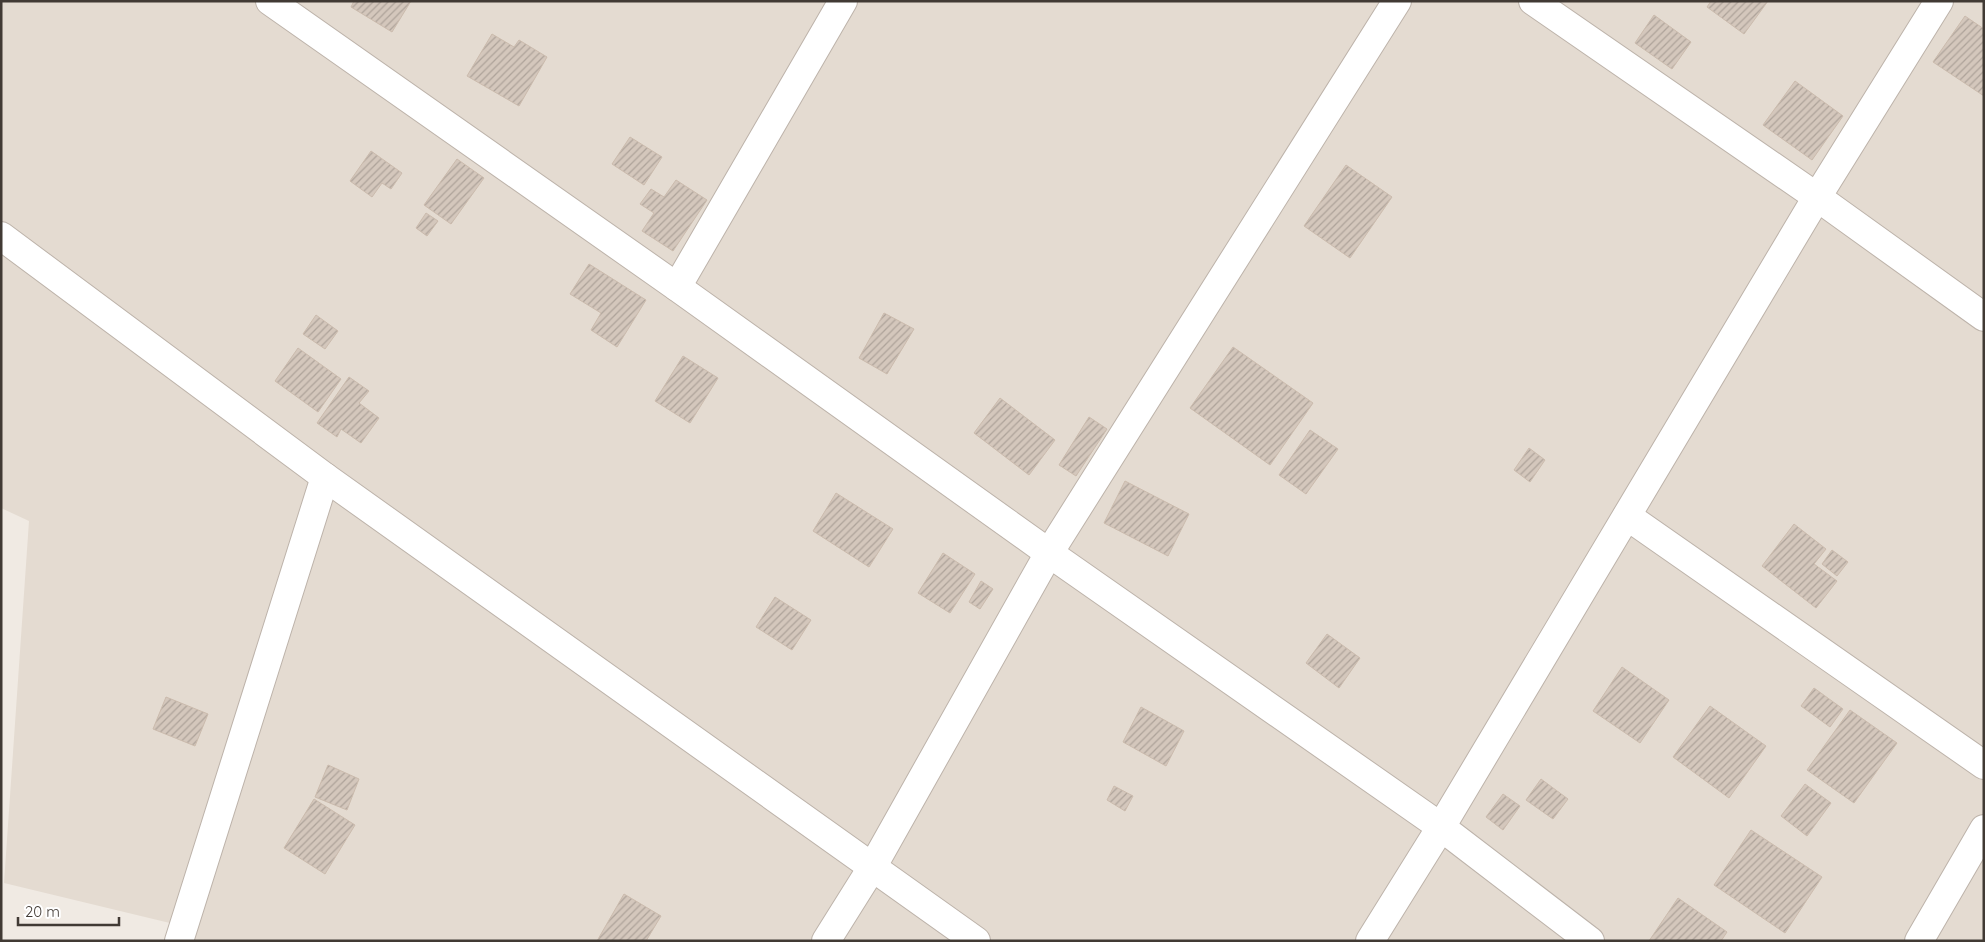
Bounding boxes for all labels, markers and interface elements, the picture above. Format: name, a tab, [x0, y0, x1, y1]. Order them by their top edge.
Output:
scale bar	[18, 894, 119, 926]
text: 20 m	[25, 902, 60, 921]

